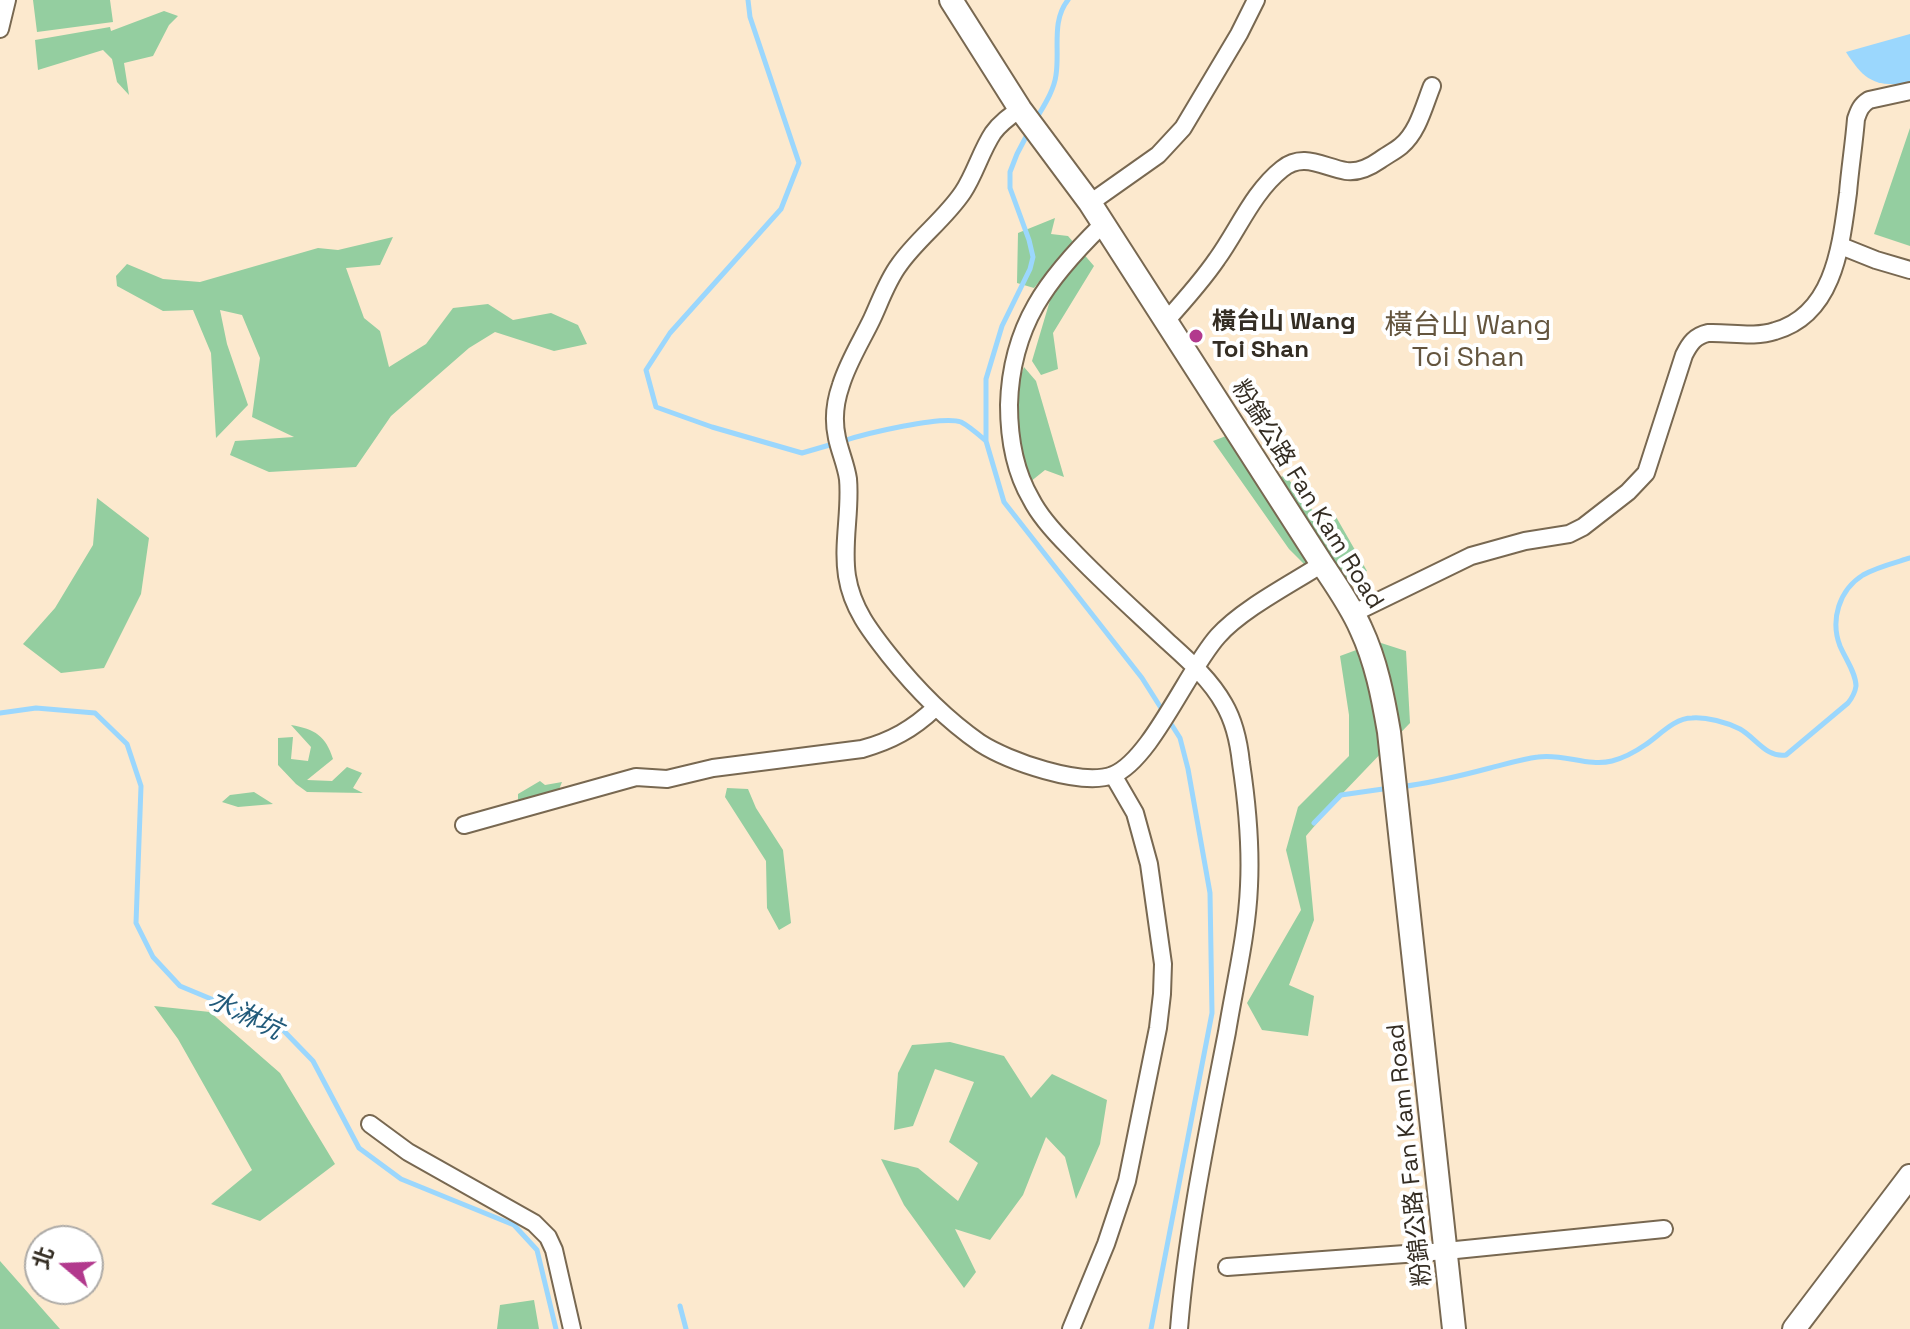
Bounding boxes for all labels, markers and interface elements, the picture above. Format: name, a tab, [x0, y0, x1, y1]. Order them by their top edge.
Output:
place label: 橫台山 Wang Toi Shan	[1212, 308, 1355, 364]
district label: 橫台山 Wang Toi Shan	[1385, 309, 1551, 375]
marker: 橫台山 Wang Toi Shan	[1187, 327, 1205, 345]
street label: 粉錦公路 Fan Kam Road	[1225, 376, 1389, 614]
water label: 水淋坑	[203, 985, 287, 1047]
street label: 粉錦公路 Fan Kam Road	[1382, 1022, 1438, 1288]
north arrow	[24, 1225, 104, 1305]
text: 北	[26, 1243, 60, 1273]

